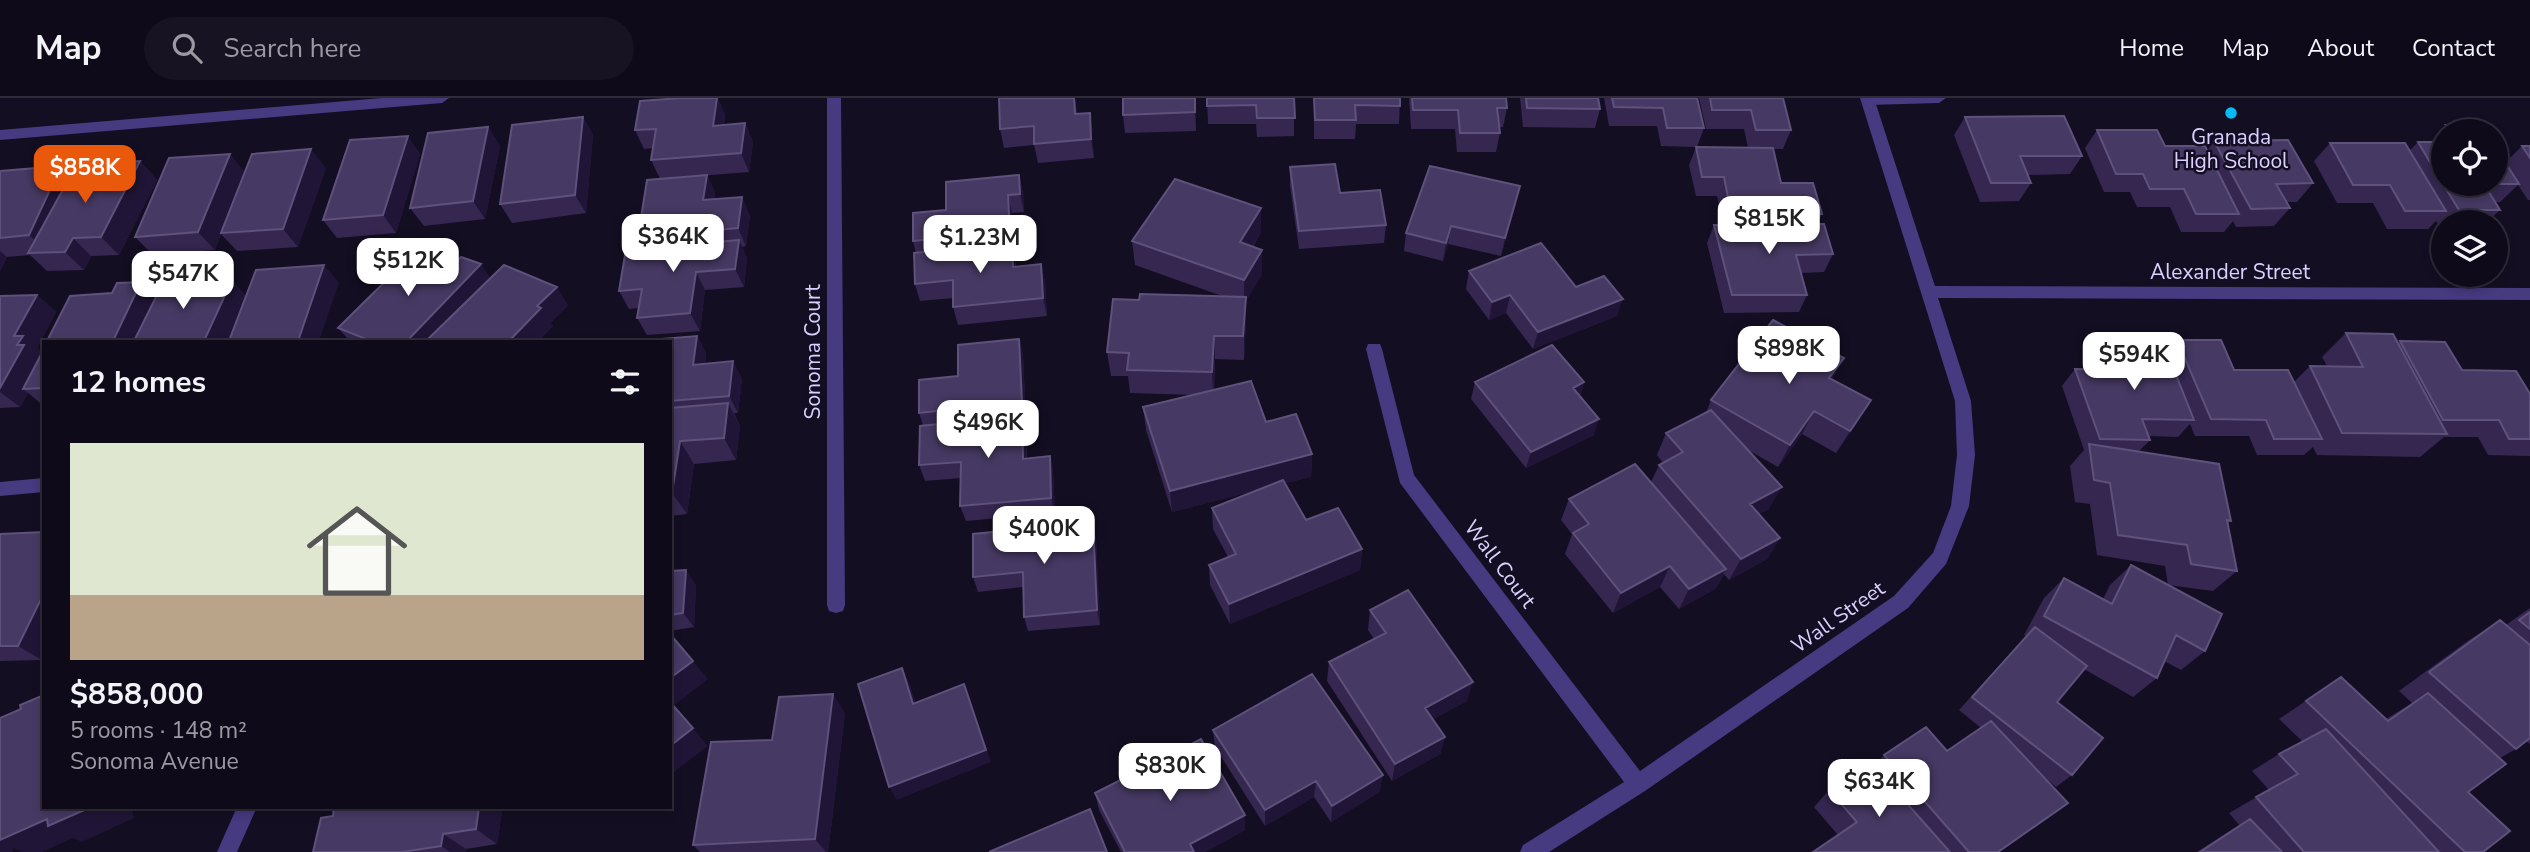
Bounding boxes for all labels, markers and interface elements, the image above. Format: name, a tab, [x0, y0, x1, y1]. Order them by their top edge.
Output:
search box	[144, 17, 634, 80]
text: Map	[35, 26, 102, 71]
icon: search	[168, 29, 206, 67]
text: Search here	[224, 31, 361, 66]
text: Home	[2119, 32, 2184, 64]
text: Map	[2222, 32, 2269, 64]
text: About	[2307, 32, 2374, 64]
text: Contact	[2412, 32, 2495, 64]
marker: Granada High School	[2223, 105, 2239, 121]
map controls	[2431, 119, 2508, 287]
button: locate	[2431, 119, 2508, 196]
place label: Granada High School	[2174, 123, 2289, 175]
pin: $858K	[36, 146, 134, 205]
text: $858K	[50, 152, 120, 183]
pin: $815K	[1720, 197, 1818, 256]
text: $815K	[1734, 203, 1804, 234]
button: layers	[2431, 210, 2508, 287]
pin: $364K	[624, 214, 722, 274]
pin: $1.23M	[923, 216, 1037, 275]
text: $364K	[638, 221, 708, 252]
text: $1.23M	[940, 222, 1020, 253]
pin: $512K	[359, 238, 457, 298]
text: $512K	[373, 245, 443, 276]
pin: $547K	[134, 252, 232, 311]
text: $547K	[148, 258, 218, 289]
street label: Alexander Street	[2150, 258, 2311, 286]
street label: Sonoma Court	[799, 284, 827, 419]
pin: $898K	[1740, 327, 1838, 386]
pin: $594K	[2085, 332, 2183, 392]
text: $898K	[1754, 333, 1824, 364]
text: $594K	[2099, 339, 2169, 370]
text: 12 homes	[70, 362, 206, 403]
icon: filters	[606, 363, 644, 401]
pin: $496K	[939, 400, 1037, 460]
text: $496K	[953, 407, 1023, 438]
icon: home	[294, 488, 420, 614]
pin: $400K	[995, 506, 1093, 566]
text: $400K	[1009, 513, 1079, 544]
street label: Wall Court	[1458, 514, 1543, 614]
street label: Wall Street	[1786, 574, 1891, 659]
text: $858,000	[70, 674, 203, 715]
text: 5 rooms · 148 m²	[70, 715, 247, 746]
pin: $830K	[1121, 744, 1219, 803]
text: Sonoma Avenue	[70, 746, 239, 777]
text: $830K	[1135, 750, 1205, 781]
pin: $634K	[1830, 760, 1928, 819]
text: $634K	[1844, 766, 1914, 797]

